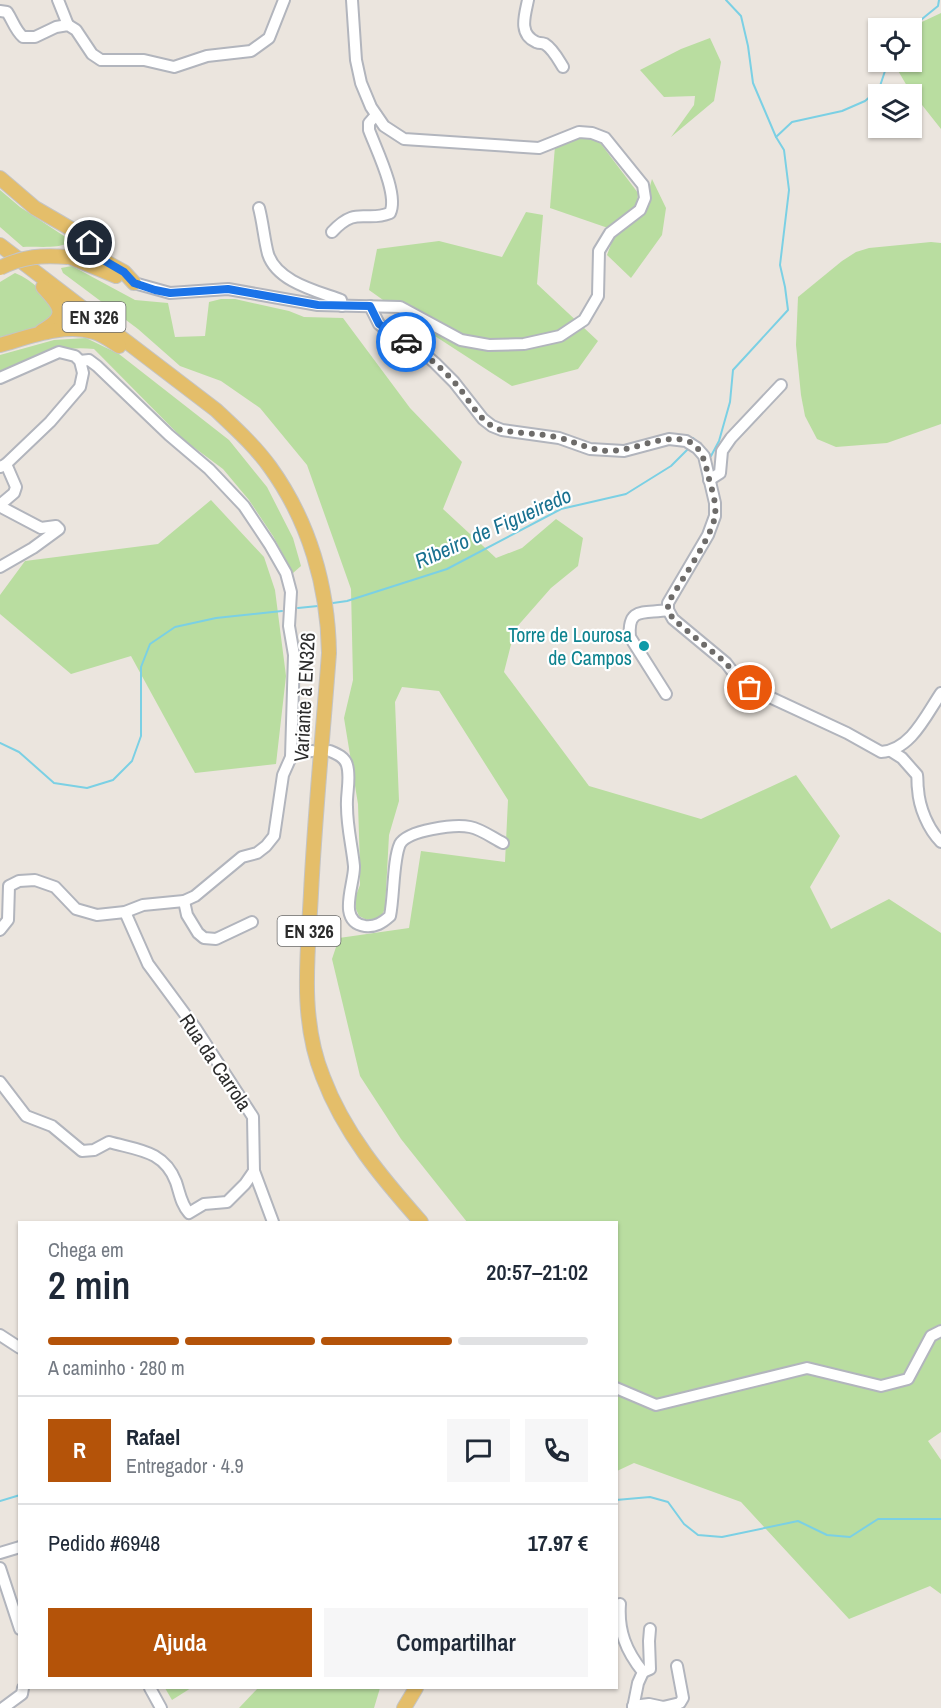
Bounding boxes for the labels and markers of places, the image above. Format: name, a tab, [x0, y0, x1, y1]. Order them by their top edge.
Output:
pin	[64, 217, 115, 268]
place label: Torre de Lourosa de Campos	[508, 621, 632, 671]
marker: Torre de Lourosa de Campos	[637, 639, 651, 653]
pin	[724, 662, 775, 713]

